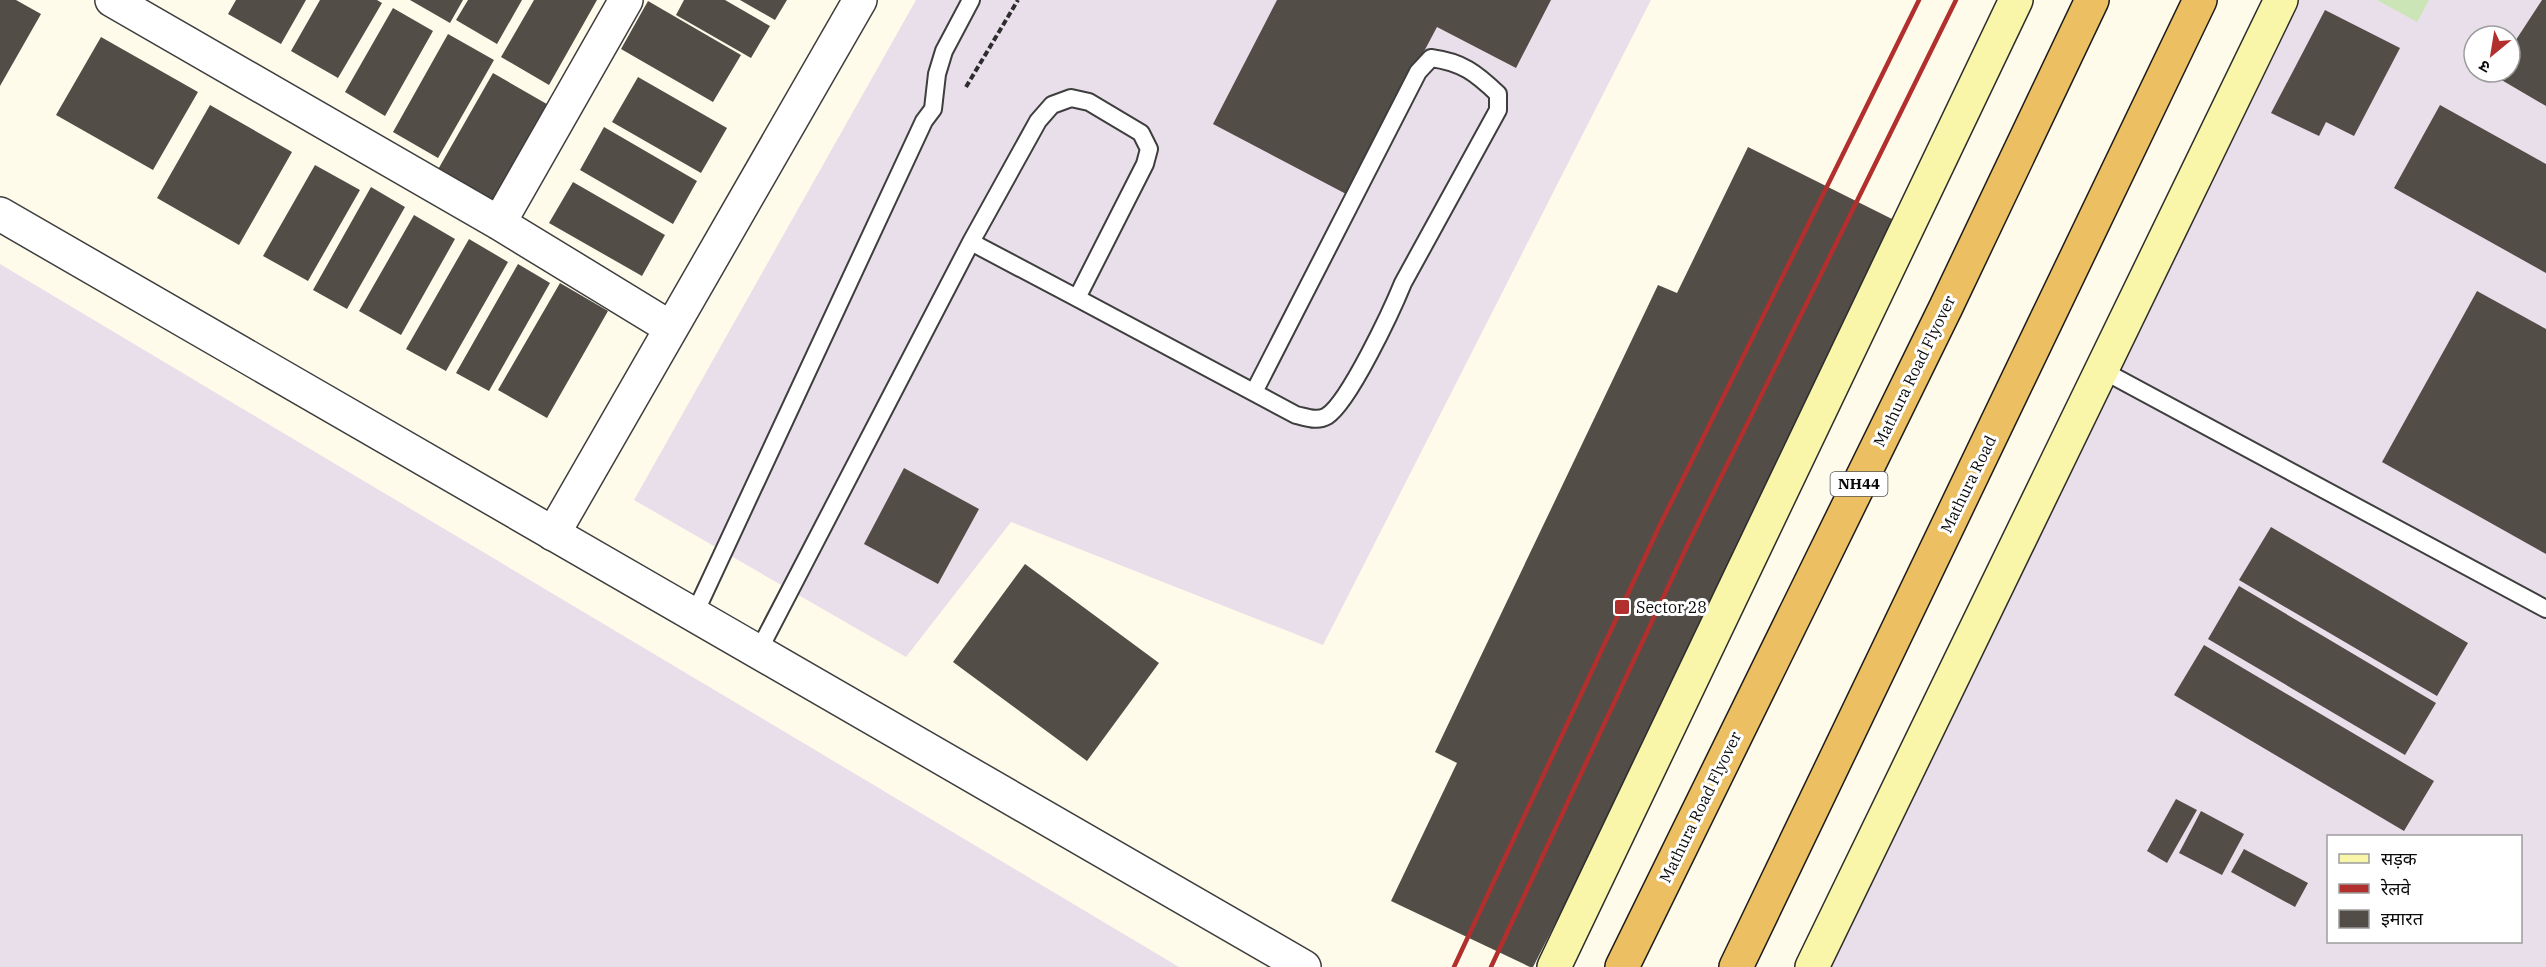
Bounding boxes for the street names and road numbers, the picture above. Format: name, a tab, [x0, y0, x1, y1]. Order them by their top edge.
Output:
street label: Mathura Road Flyover	[1869, 292, 1959, 450]
street label: Mathura Road	[1936, 432, 2000, 536]
road number: NH44	[1830, 472, 1888, 496]
street label: Mathura Road Flyover	[1655, 728, 1745, 886]

